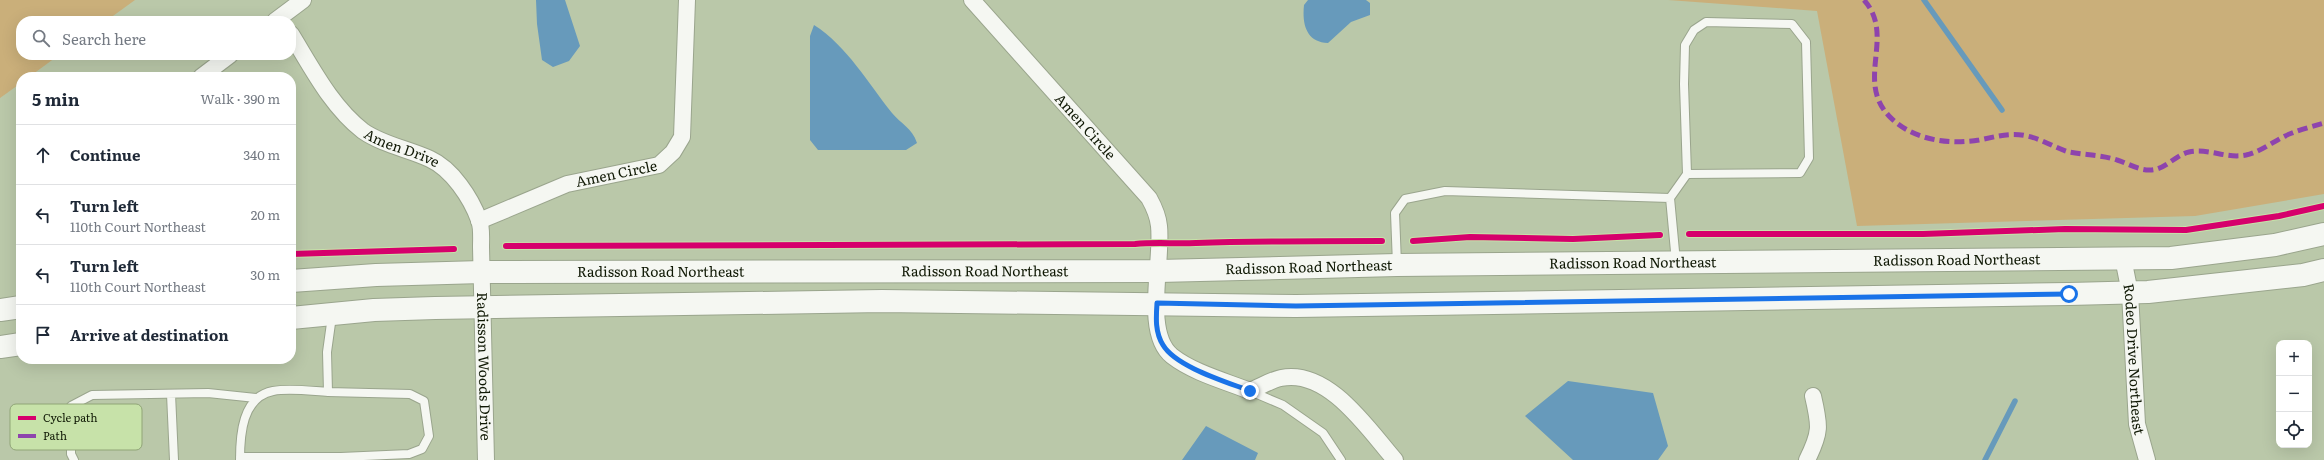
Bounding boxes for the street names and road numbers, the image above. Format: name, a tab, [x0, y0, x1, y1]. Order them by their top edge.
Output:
street label: Amen Circle	[1051, 89, 1121, 163]
street label: Amen Drive	[361, 123, 444, 171]
street label: Amen Circle	[574, 155, 659, 191]
street label: Radisson Road Northeast	[1873, 248, 2041, 270]
street label: Radisson Road Northeast	[1549, 251, 1717, 273]
street label: Radisson Road Northeast	[1225, 254, 1393, 278]
street label: Radisson Road Northeast	[901, 260, 1069, 280]
street label: Radisson Road Northeast	[577, 261, 745, 281]
street label: Rodeo Drive Northeast	[2119, 282, 2151, 437]
street label: Radisson Woods Drive	[473, 292, 497, 441]

